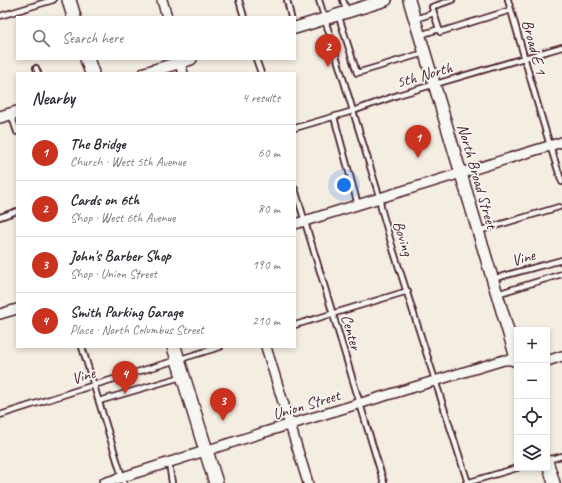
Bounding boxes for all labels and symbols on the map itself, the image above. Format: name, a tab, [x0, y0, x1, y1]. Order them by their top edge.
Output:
street label: Broad E 1	[517, 18, 551, 78]
pin: 2	[315, 34, 341, 67]
street label: 5th North	[394, 57, 455, 92]
street label: North Broad Street	[453, 122, 502, 232]
pin: 1	[405, 125, 431, 158]
your location	[334, 175, 354, 195]
street label: Boving	[388, 219, 418, 259]
street label: Vine	[509, 245, 539, 271]
street label: Center	[336, 312, 366, 354]
pin: 4	[112, 361, 138, 394]
street label: Vine	[69, 362, 99, 389]
street label: Union Street	[270, 385, 344, 425]
pin: 3	[210, 388, 236, 421]

